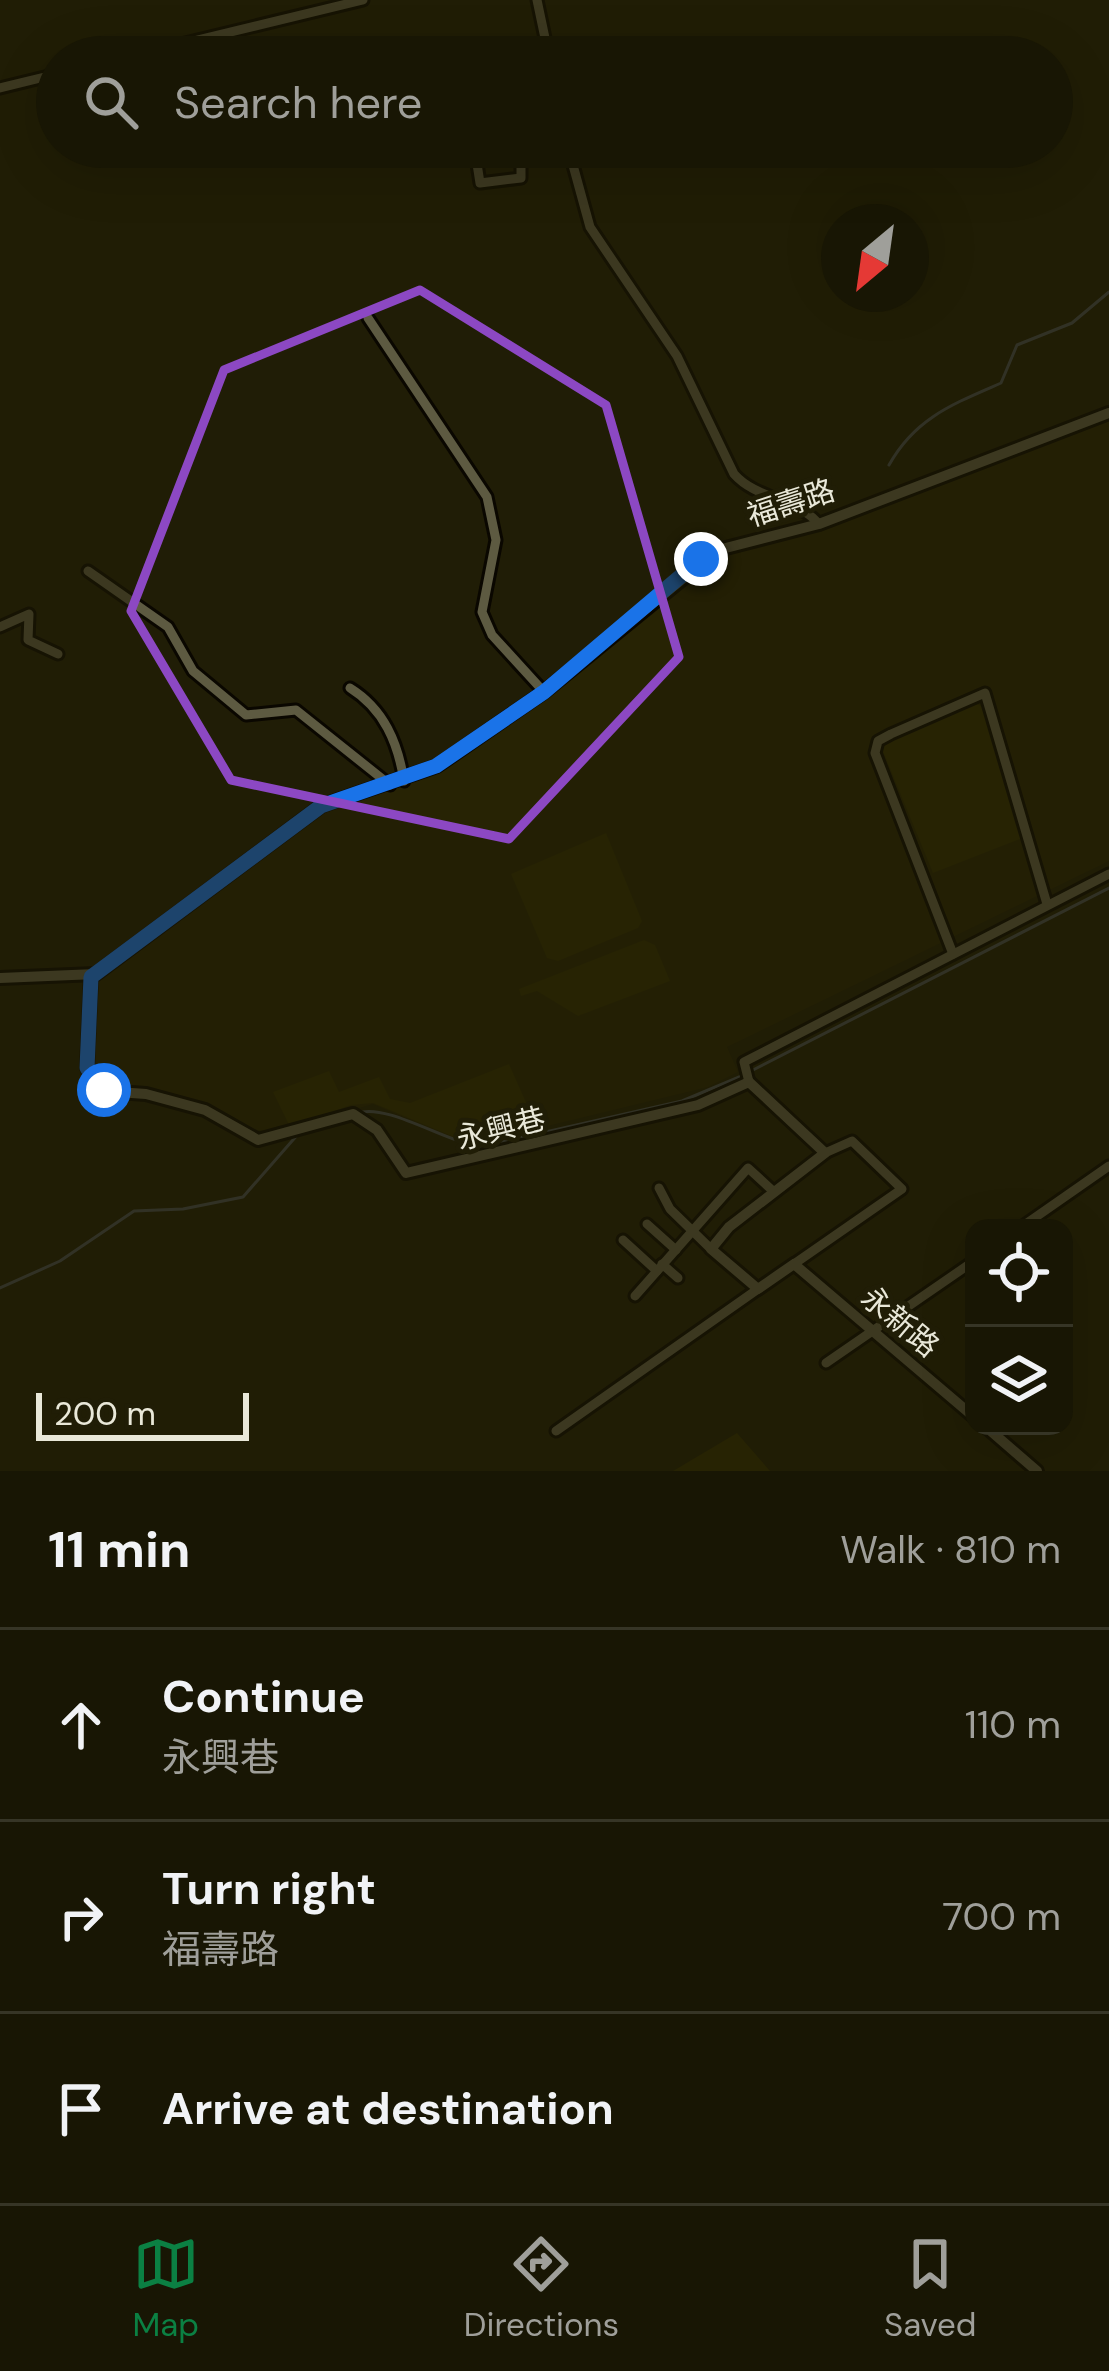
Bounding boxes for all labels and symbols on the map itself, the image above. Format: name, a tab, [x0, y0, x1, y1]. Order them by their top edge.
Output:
north arrow	[821, 204, 929, 312]
street label: 福壽路	[742, 470, 840, 535]
route end	[674, 532, 728, 586]
route start	[77, 1063, 131, 1117]
street label: 永興巷	[452, 1099, 549, 1158]
street label: 永新路	[853, 1278, 947, 1365]
scale bar	[36, 1387, 249, 1440]

